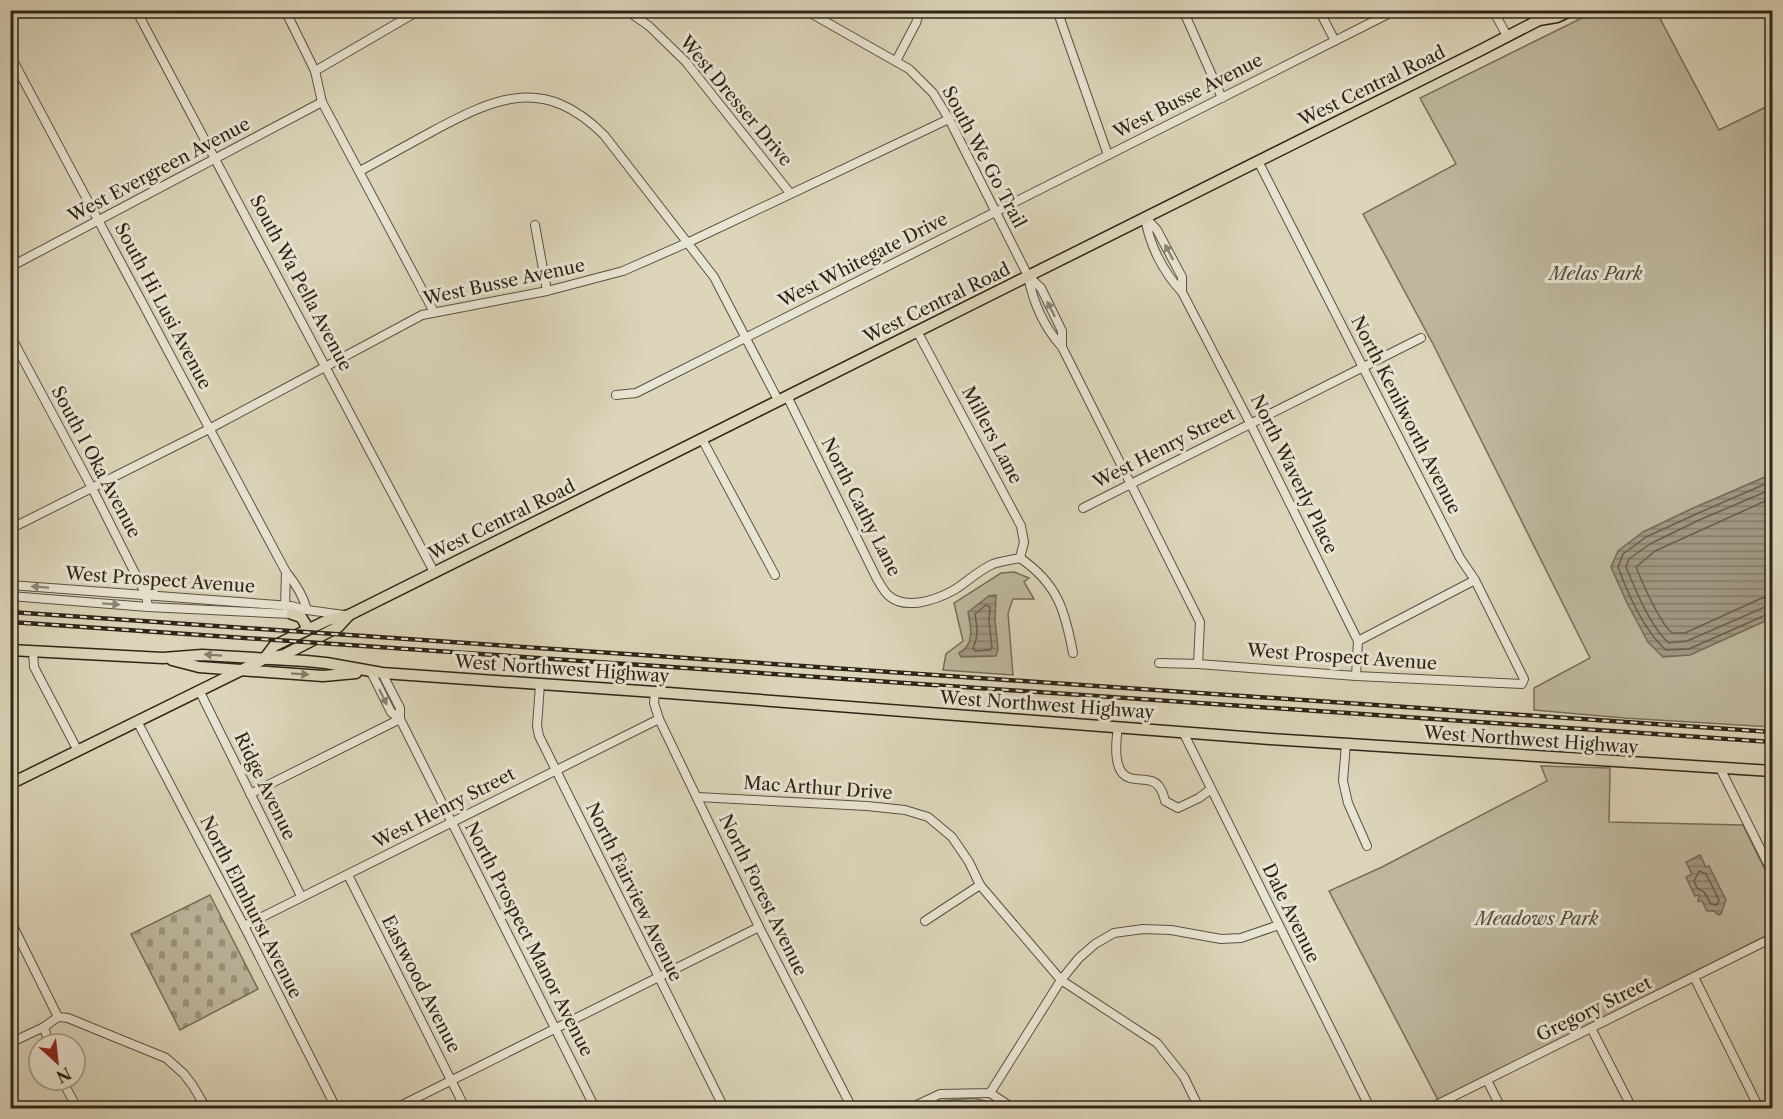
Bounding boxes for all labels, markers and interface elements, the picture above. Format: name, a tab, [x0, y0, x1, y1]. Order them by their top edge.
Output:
street label: West Dresser Drive	[674, 30, 797, 171]
street label: West Central Road	[1294, 41, 1449, 131]
street label: West Busse Avenue	[1109, 49, 1266, 144]
street label: South We Go Trail	[937, 82, 1031, 232]
street label: West Evergreen Avenue	[63, 113, 254, 228]
street label: South Wa Pella Avenue	[245, 191, 357, 375]
street label: West Whitegate Drive	[774, 208, 951, 313]
street label: South Hi Lusi Avenue	[110, 219, 216, 393]
one-way arrow	[1164, 244, 1174, 261]
street label: West Busse Avenue	[420, 254, 587, 310]
street label: West Central Road	[859, 258, 1014, 348]
park label: Melas Park	[1547, 263, 1643, 285]
one-way arrow	[1046, 300, 1056, 317]
street label: North Kenilworth Avenue	[1346, 312, 1466, 518]
street label: South I Oka Avenue	[47, 382, 145, 542]
street label: Millers Lane	[957, 382, 1027, 488]
street label: North Waverly Place	[1246, 391, 1342, 557]
street label: West Henry Street	[1088, 402, 1239, 494]
street label: North Cathy Lane	[816, 434, 906, 580]
street label: West Central Road	[424, 475, 579, 565]
street label: West Prospect Avenue	[63, 562, 256, 598]
one-way arrow	[30, 583, 49, 592]
one-way arrow	[101, 599, 120, 609]
street label: West Prospect Avenue	[1245, 639, 1438, 675]
street label: West Northwest Highway	[453, 650, 671, 688]
one-way arrow	[204, 651, 223, 660]
one-way arrow	[290, 669, 309, 679]
street label: West Northwest Highway	[938, 686, 1156, 724]
one-way arrow	[379, 689, 388, 706]
street label: West Northwest Highway	[1422, 721, 1640, 759]
street label: Ridge Avenue	[229, 729, 301, 843]
street label: West Henry Street	[368, 762, 519, 854]
street label: Mac Arthur Drive	[743, 772, 893, 804]
street label: North Fairview Avenue	[581, 799, 687, 985]
street label: North Forest Avenue	[714, 811, 812, 979]
street label: North Elmhurst Avenue	[195, 812, 307, 1002]
street label: North Prospect Manor Avenue	[460, 818, 598, 1060]
street label: Dale Avenue	[1258, 860, 1324, 966]
park label: Meadows Park	[1473, 908, 1599, 930]
street label: Eastwood Avenue	[377, 911, 465, 1057]
street label: Gregory Street	[1533, 971, 1656, 1046]
north arrow	[27, 1032, 87, 1092]
text: N	[53, 1063, 75, 1087]

